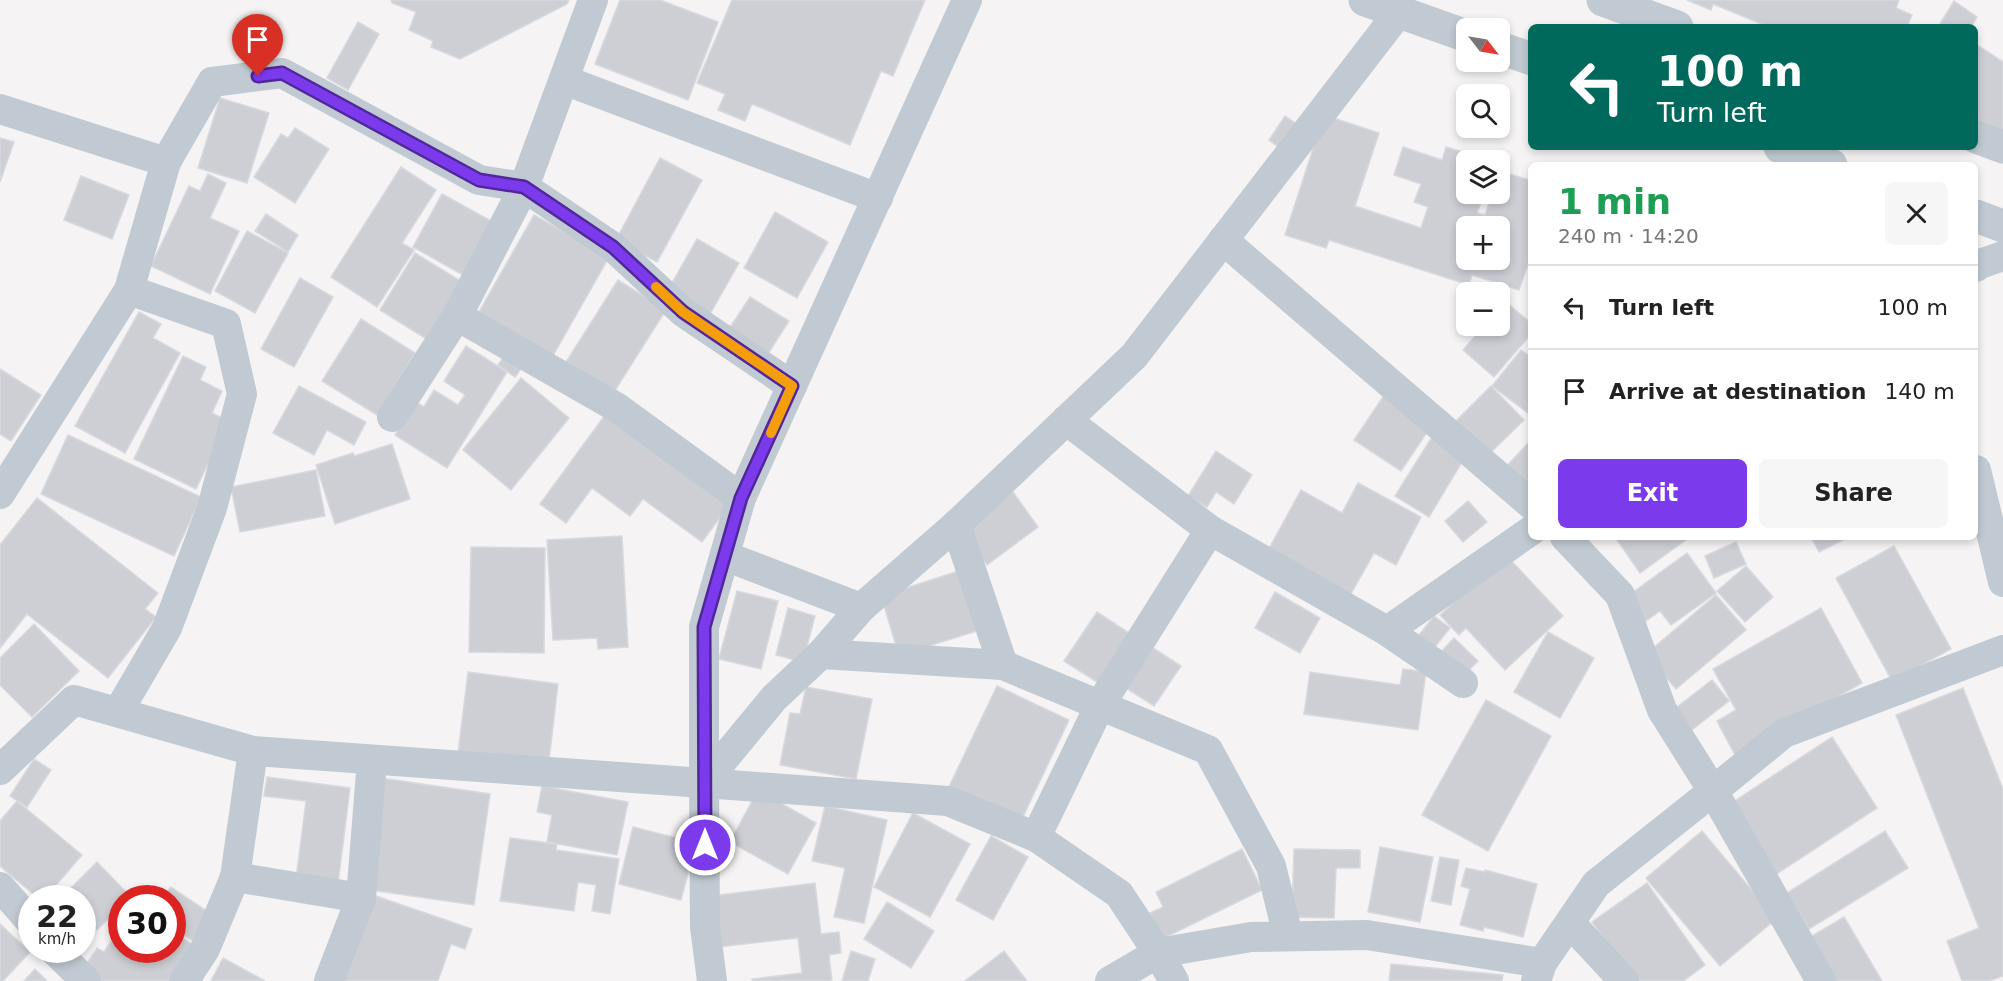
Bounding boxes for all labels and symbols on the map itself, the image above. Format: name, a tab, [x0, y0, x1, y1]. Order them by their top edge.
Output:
pin	[232, 14, 283, 76]
north arrow	[1456, 18, 1510, 72]
position arrow	[673, 813, 737, 877]
speed limit sign: 30	[108, 885, 186, 963]

